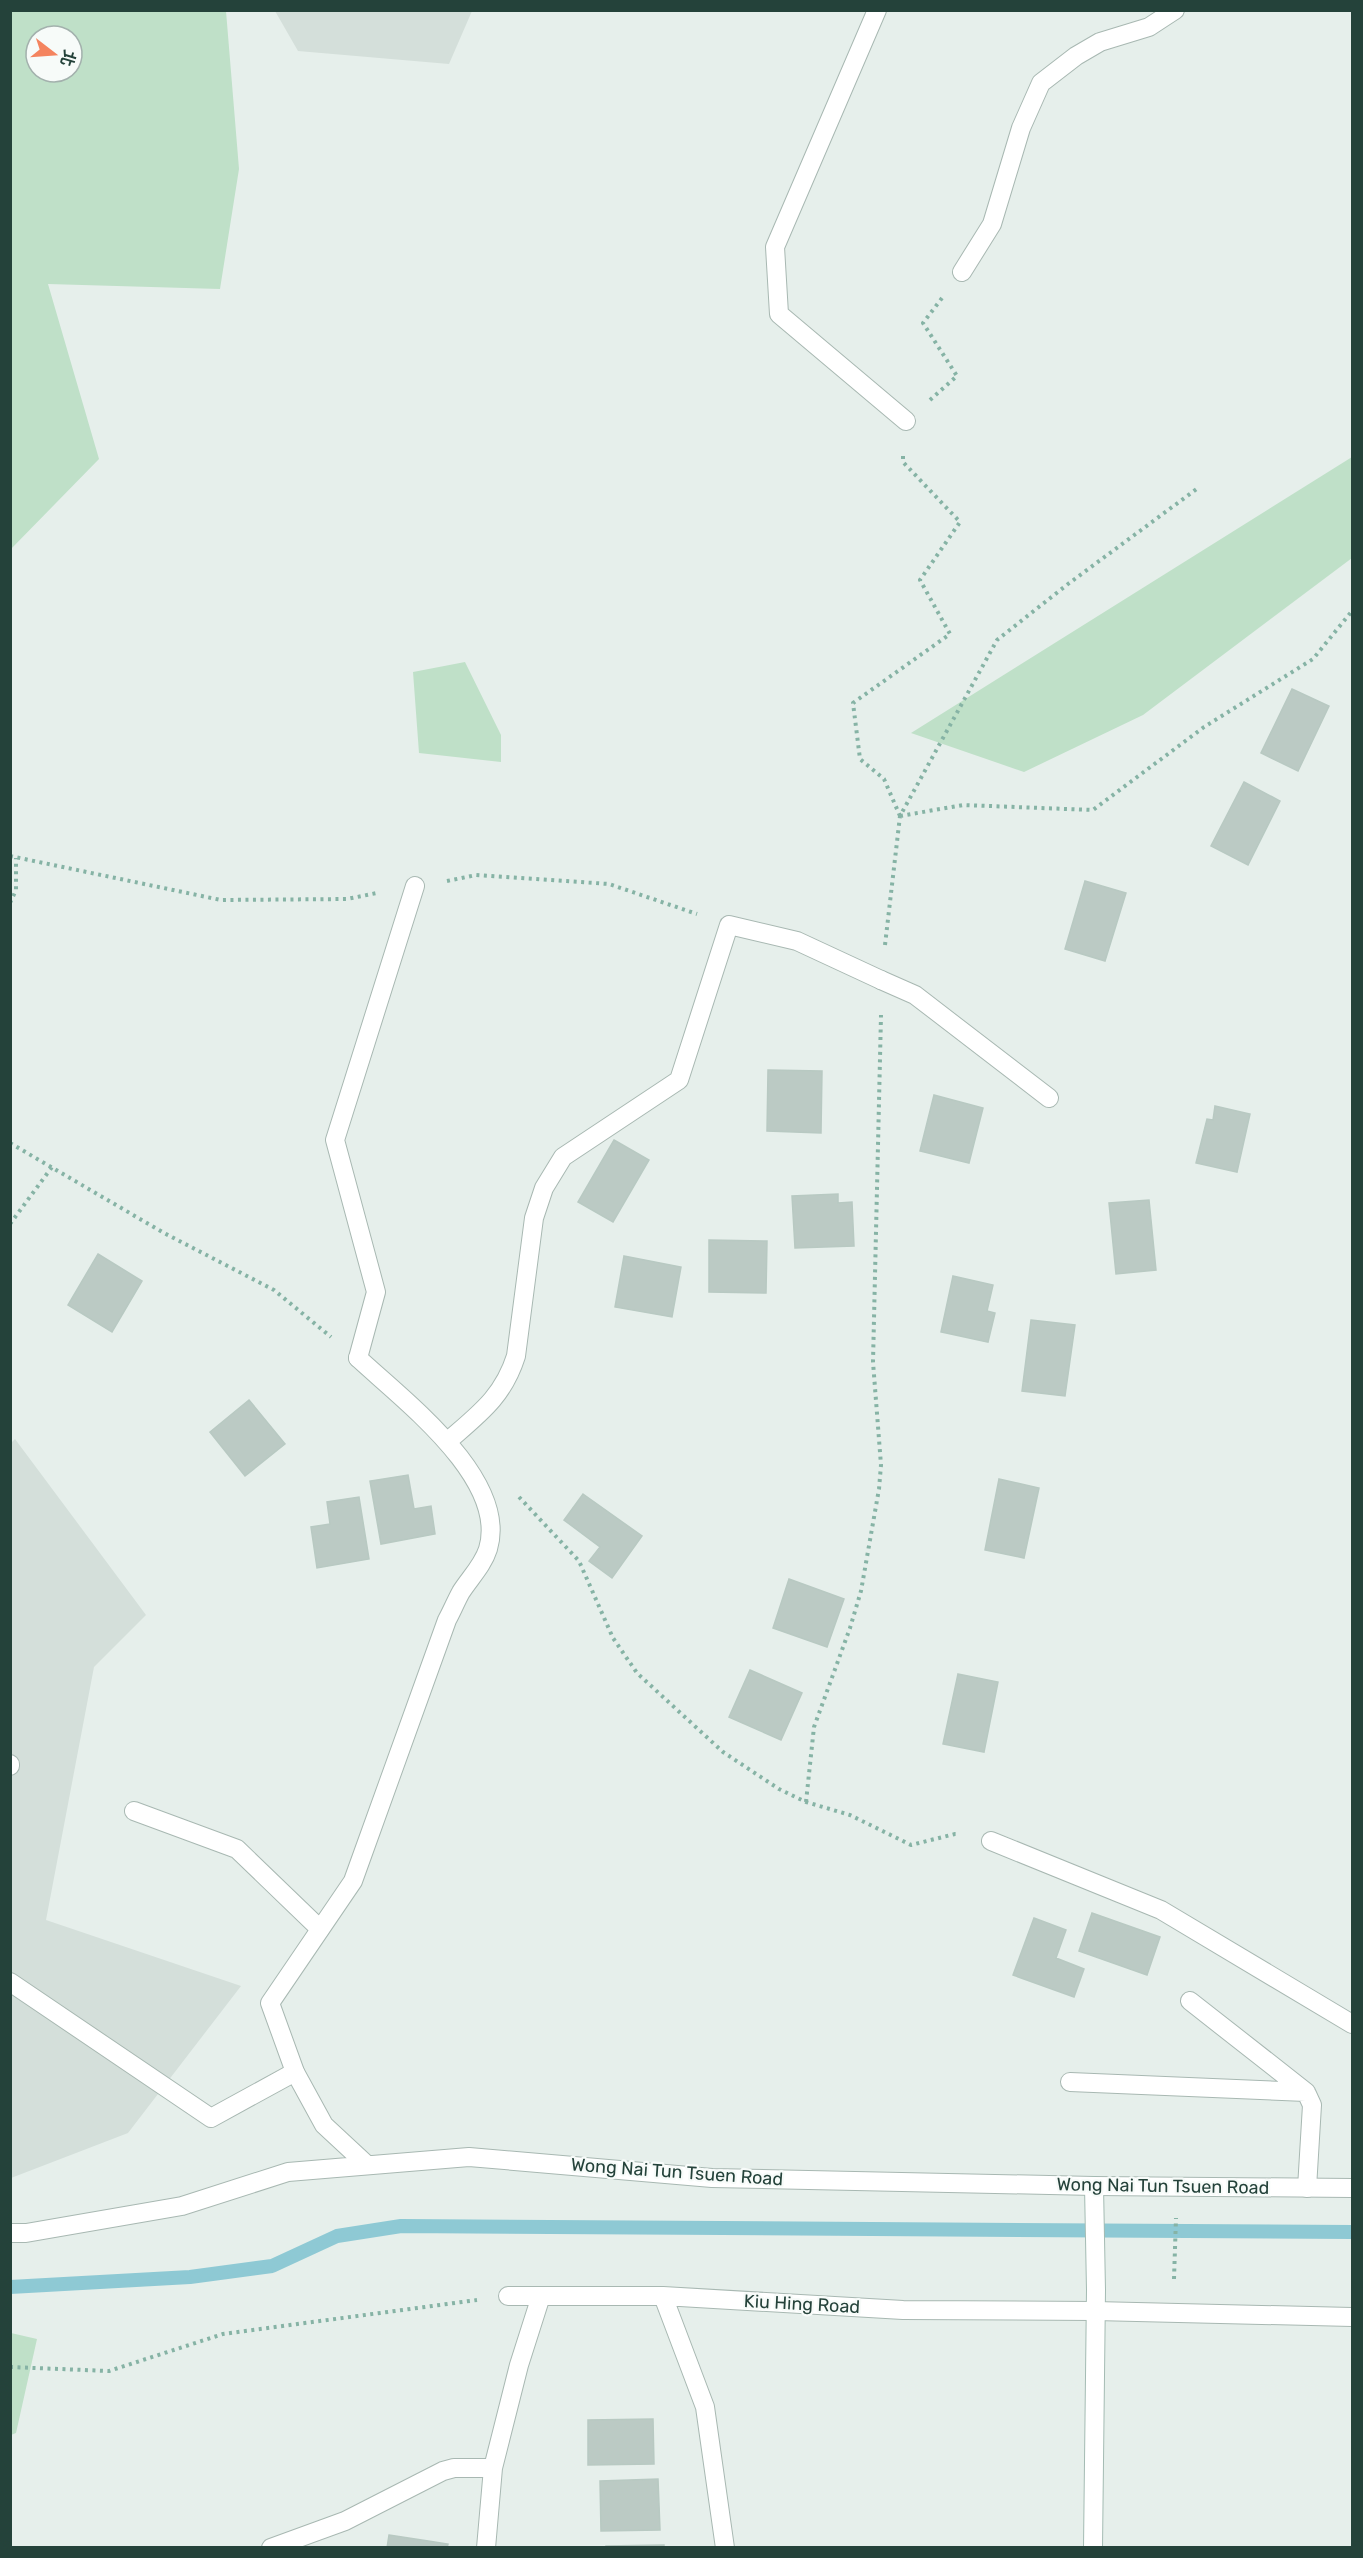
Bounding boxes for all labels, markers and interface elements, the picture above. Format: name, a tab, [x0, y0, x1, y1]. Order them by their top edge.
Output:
north arrow	[24, 24, 84, 84]
text: 北	[56, 48, 79, 69]
street label: Wong Nai Tun Tsuen Road	[570, 2154, 784, 2190]
street label: Wong Nai Tun Tsuen Road	[1056, 2173, 1270, 2199]
street label: Kiu Hing Road	[743, 2290, 861, 2318]

